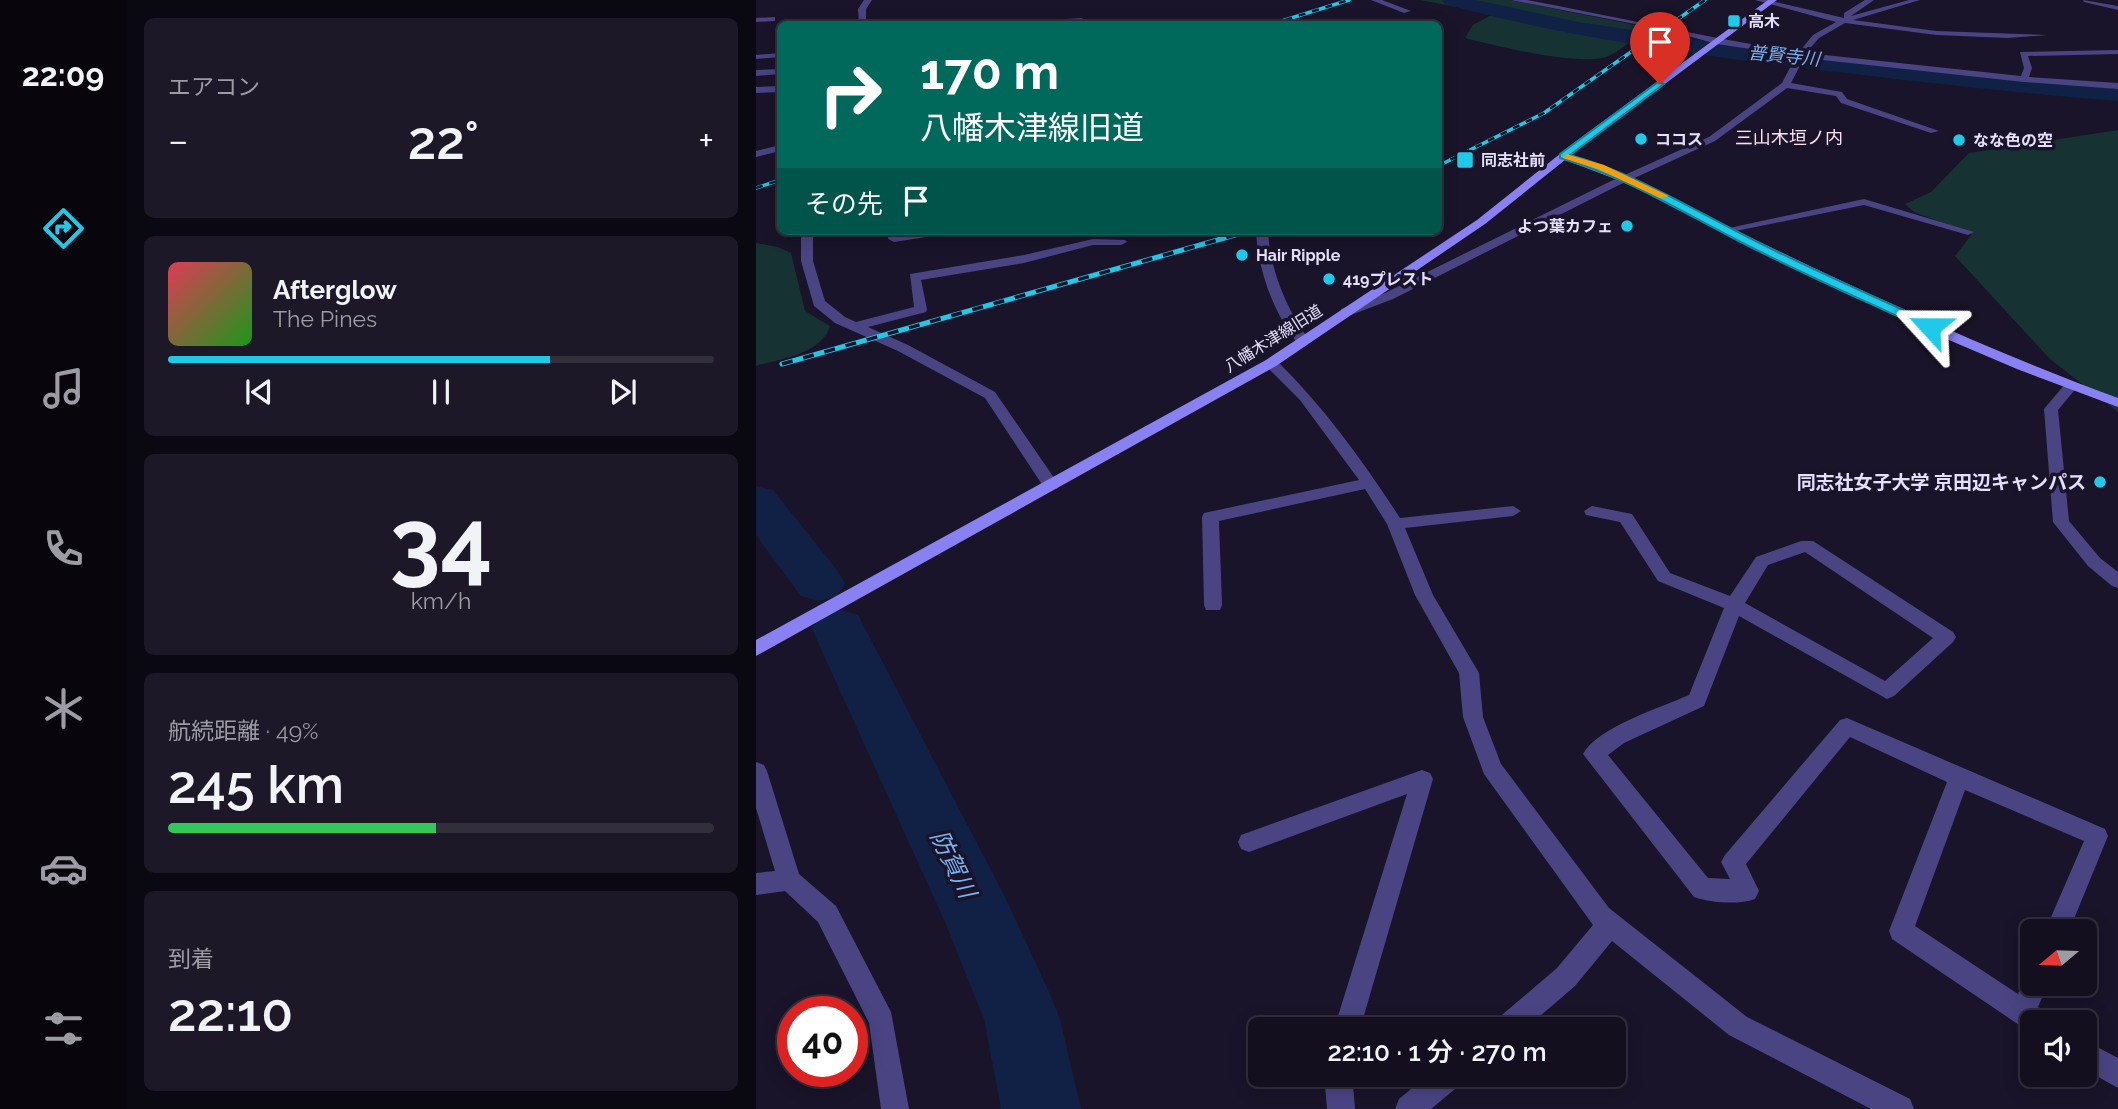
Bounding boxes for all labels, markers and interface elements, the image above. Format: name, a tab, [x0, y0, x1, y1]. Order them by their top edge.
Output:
pin	[1630, 12.0, 1690, 84]
place label: 高木	[1748, 12, 1780, 31]
marker: 高木	[1726, 13, 1742, 29]
icon: arrive	[1641, 23, 1679, 61]
water label: 普賢寺川	[1747, 41, 1823, 70]
text: 170 m	[920, 43, 1059, 100]
icon: right	[805, 49, 896, 140]
text: 22:09	[22, 56, 104, 93]
text: エアコン	[168, 73, 260, 100]
text: 八幡木津線旧道	[920, 109, 1144, 146]
text: 22°	[408, 110, 479, 171]
text: −	[168, 118, 188, 163]
text: +	[698, 118, 714, 163]
district label: 三山木垣ノ内	[1735, 127, 1843, 148]
place label: ココス	[1655, 130, 1703, 149]
marker: ココス	[1633, 131, 1649, 147]
place label: なな色の空	[1973, 131, 2053, 150]
marker: なな色の空	[1951, 132, 1967, 148]
marker: 同志社前	[1455, 150, 1475, 170]
place label: 同志社前	[1481, 151, 1545, 170]
icon: arrive	[897, 182, 935, 220]
text: その先	[805, 189, 883, 219]
icon: directions	[39, 204, 88, 253]
place label: よつ葉カフェ	[1517, 217, 1613, 236]
marker: よつ葉カフェ	[1619, 218, 1635, 234]
place label: Hair Ripple	[1256, 246, 1341, 265]
marker: Hair Ripple	[1234, 247, 1250, 263]
place label: 419プレスト	[1343, 270, 1433, 289]
marker: 419プレスト	[1321, 271, 1337, 287]
text: Afterglow	[273, 275, 397, 305]
position arrow	[1893, 290, 1967, 364]
street label: 八幡木津線旧道	[1221, 301, 1326, 376]
text: The Pines	[273, 305, 377, 332]
icon: music	[39, 364, 88, 413]
icon: previous	[240, 373, 278, 411]
icon: pause	[422, 373, 460, 411]
icon: next	[604, 373, 642, 411]
place label: 同志社女子大学 京田辺キャンパス	[1796, 471, 2086, 493]
marker: 同志社女子大学 京田辺キャンパス	[2092, 474, 2108, 490]
text: 34	[390, 488, 492, 595]
icon: phone	[39, 524, 88, 573]
text: km/h	[411, 587, 471, 614]
icon: climate	[39, 684, 88, 733]
text: 航続距離 · 49%	[168, 717, 319, 744]
text: 245 km	[168, 754, 344, 815]
water label: 防賀川	[925, 825, 984, 905]
icon: car	[39, 844, 88, 893]
north arrow	[2020, 919, 2096, 996]
map controls	[2020, 919, 2097, 1087]
text: 到着	[168, 945, 214, 972]
text: 22:10	[168, 982, 293, 1043]
speed limit sign: 40	[777, 996, 868, 1087]
icon: filters	[39, 1004, 88, 1053]
button: sound	[2020, 1010, 2097, 1087]
text: 22:10 · 1 分 · 270 m	[1328, 1037, 1547, 1067]

